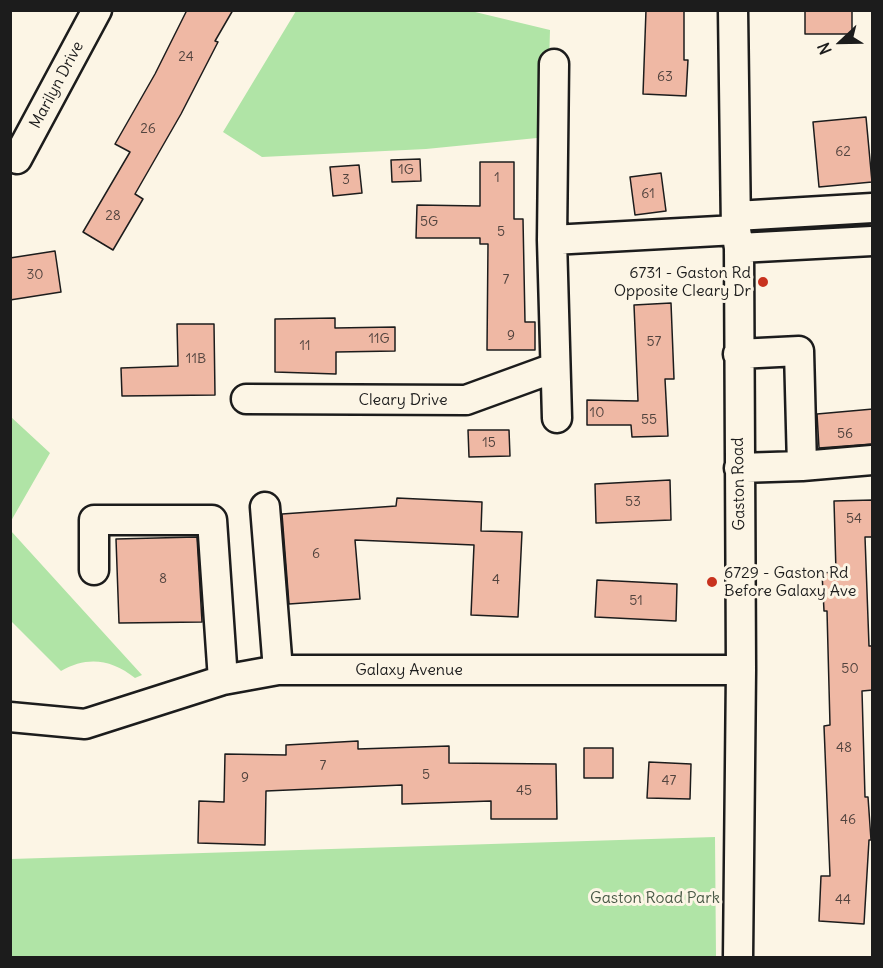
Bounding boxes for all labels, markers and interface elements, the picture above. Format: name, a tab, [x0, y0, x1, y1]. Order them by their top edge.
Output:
north arrow	[811, 12, 871, 72]
street label: Marilyn Drive	[26, 38, 88, 132]
text: N	[813, 40, 836, 58]
house number: 24	[178, 49, 194, 65]
house number: 63	[657, 69, 673, 85]
house number: 26	[140, 121, 156, 137]
house number: 62	[835, 144, 851, 160]
house number: 1G	[398, 162, 414, 178]
house number: 1	[494, 170, 500, 186]
house number: 3	[342, 172, 350, 188]
house number: 61	[641, 186, 655, 202]
house number: 28	[105, 208, 121, 224]
house number: 5G	[420, 214, 438, 230]
house number: 5	[497, 224, 505, 240]
place label: 6731 - Gaston Rd Opposite Cleary Dr	[614, 263, 751, 301]
house number: 30	[26, 267, 44, 283]
house number: 7	[503, 272, 509, 288]
marker: 6731 - Gaston Rd Opposite Cleary Dr	[756, 275, 770, 289]
house number: 9	[507, 328, 515, 344]
house number: 11G	[368, 331, 390, 347]
house number: 57	[647, 334, 661, 350]
house number: 11	[299, 338, 311, 354]
house number: 11B	[186, 351, 206, 367]
street label: Cleary Drive	[358, 390, 448, 410]
house number: 10	[590, 405, 604, 421]
house number: 55	[641, 412, 657, 428]
house number: 56	[837, 426, 853, 442]
house number: 15	[482, 435, 496, 451]
street label: Gaston Road	[729, 437, 749, 531]
house number: 53	[625, 494, 641, 510]
house number: 54	[846, 511, 862, 527]
house number: 6	[312, 546, 320, 562]
place label: 6729 - Gaston Rd Before Galaxy Ave	[724, 563, 856, 601]
house number: 8	[159, 571, 167, 587]
house number: 4	[492, 572, 500, 588]
marker: 6729 - Gaston Rd Before Galaxy Ave	[705, 575, 719, 589]
house number: 51	[629, 593, 643, 609]
street label: Galaxy Avenue	[355, 660, 463, 680]
house number: 50	[841, 661, 859, 677]
house number: 48	[836, 740, 852, 756]
house number: 7	[320, 758, 326, 774]
house number: 5	[422, 767, 430, 783]
house number: 9	[241, 770, 249, 786]
house number: 47	[662, 773, 676, 789]
house number: 45	[516, 783, 532, 799]
house number: 46	[840, 812, 856, 828]
park label: Gaston Road Park	[590, 888, 720, 908]
house number: 44	[835, 892, 851, 908]

